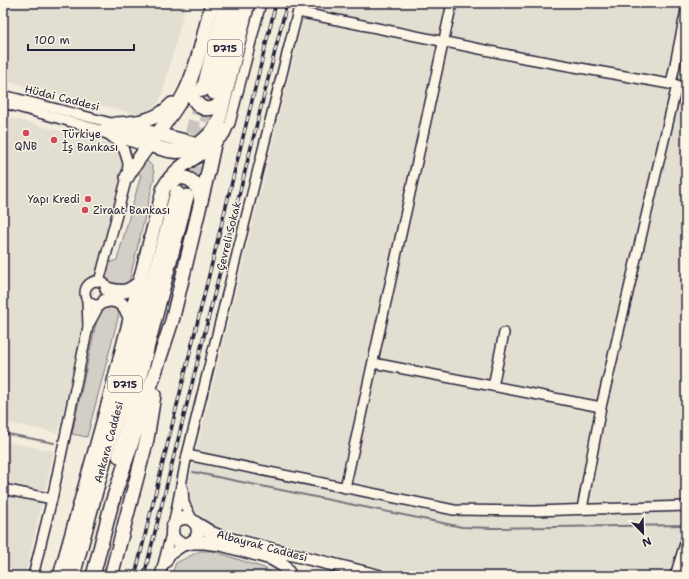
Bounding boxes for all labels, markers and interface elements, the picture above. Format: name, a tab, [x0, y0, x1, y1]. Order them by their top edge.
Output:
scale bar	[28, 26, 134, 52]
text: 100 m	[34, 32, 70, 48]
road number: D715	[208, 40, 242, 56]
street label: Hüdai Caddesi	[23, 81, 101, 115]
place label: Türkiye İş Bankası	[62, 127, 118, 155]
marker: QNB	[21, 128, 31, 138]
marker: Türkiye İş Bankası	[49, 135, 59, 145]
place label: QNB	[15, 139, 38, 154]
place label: Yapı Kredi	[27, 192, 80, 207]
marker: Yapı Kredi	[83, 194, 93, 204]
street label: Çevreli Sokak	[213, 200, 245, 272]
place label: Ziraat Bankası	[93, 203, 170, 218]
marker: Ziraat Bankası	[80, 205, 90, 215]
road number: D715	[108, 376, 142, 392]
street label: Ankara Caddesi	[91, 400, 127, 484]
north arrow	[623, 513, 663, 553]
street label: Albayrak Caddesi	[215, 527, 309, 565]
text: N	[640, 533, 654, 550]

